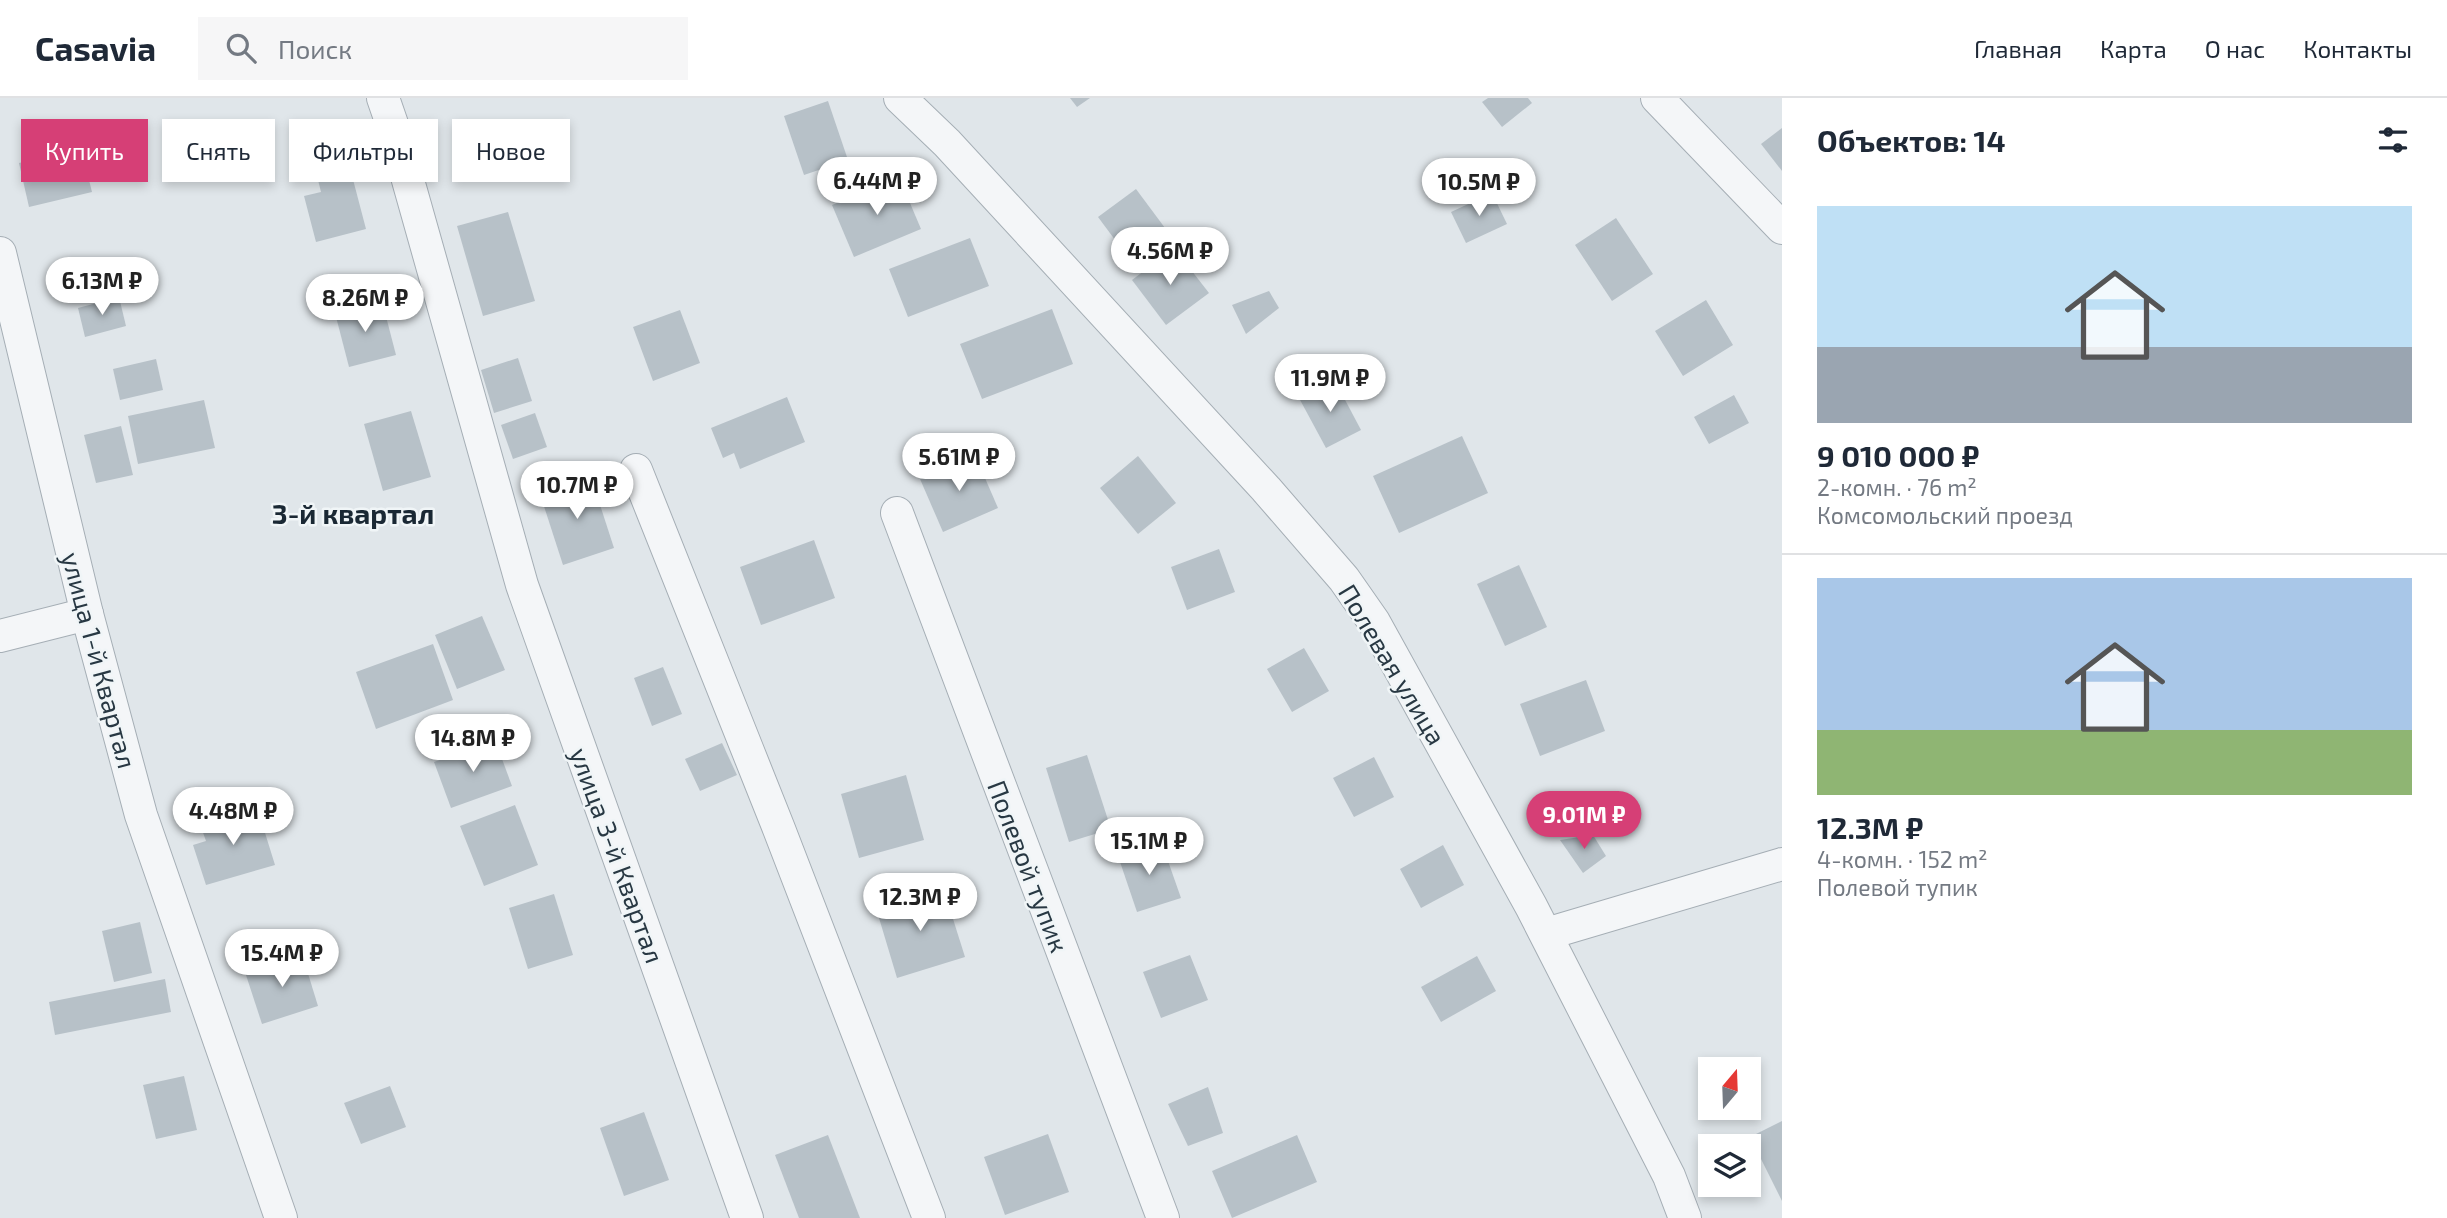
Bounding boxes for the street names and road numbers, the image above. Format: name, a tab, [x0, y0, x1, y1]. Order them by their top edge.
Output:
street label: улица 1-й Квартал	[55, 548, 144, 772]
street label: Полевая улица	[1332, 578, 1453, 750]
street label: улица 3-й Квартал	[564, 743, 671, 967]
street label: Полевой тупик	[981, 776, 1076, 957]

